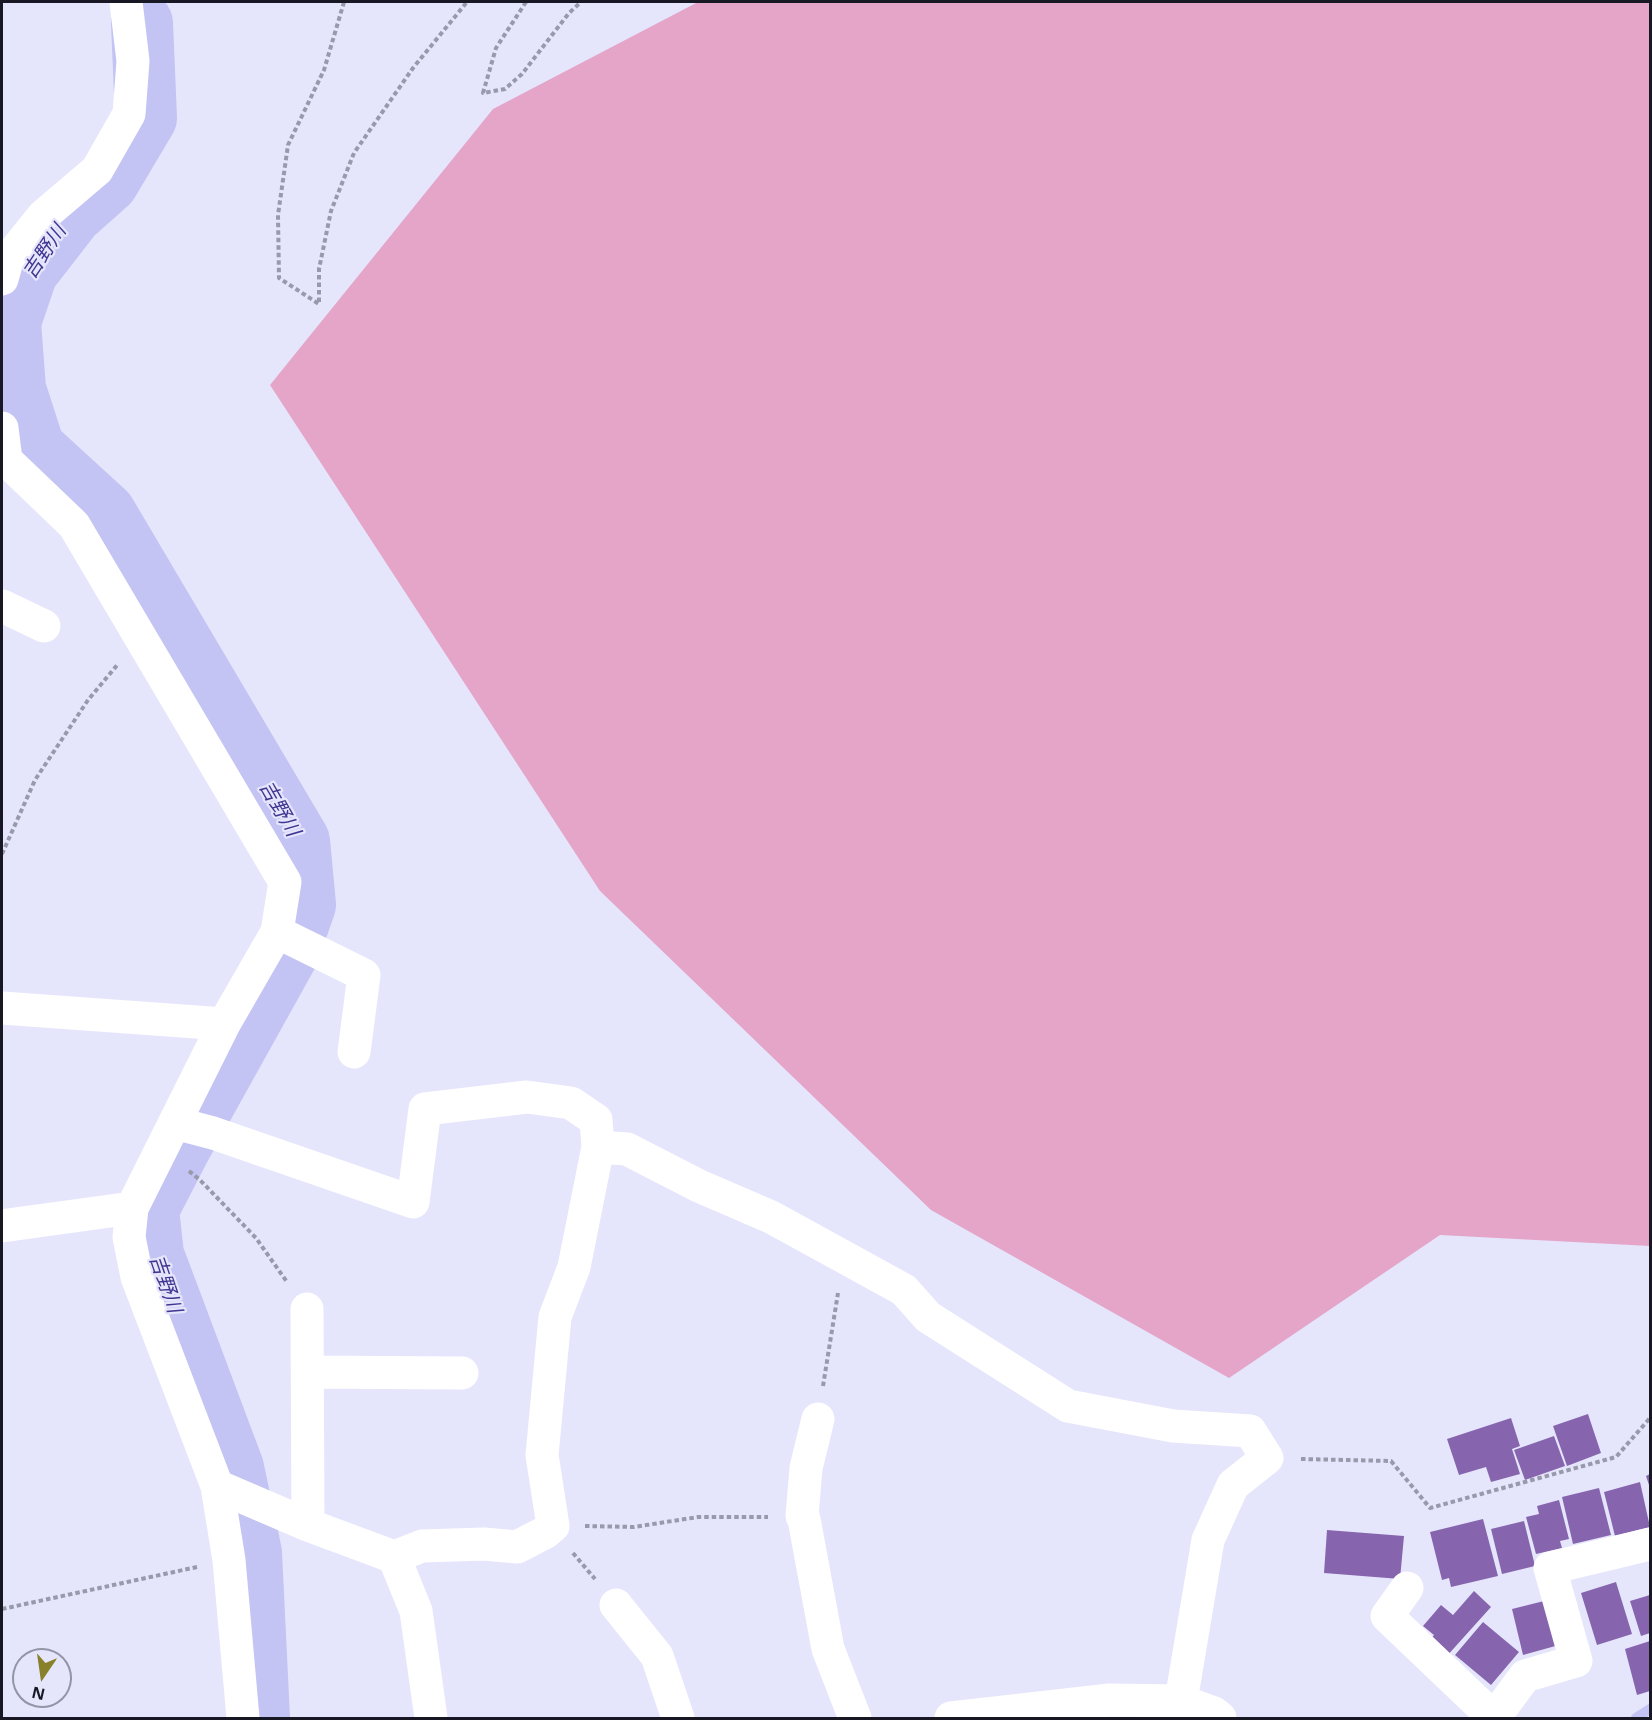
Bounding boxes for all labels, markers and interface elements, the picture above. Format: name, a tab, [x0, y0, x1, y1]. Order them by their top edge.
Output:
water label: 吉野川	[18, 220, 72, 284]
water label: 吉野川	[254, 777, 304, 841]
water label: 吉野川	[144, 1252, 186, 1316]
north arrow	[12, 1648, 72, 1708]
text: N	[30, 1681, 47, 1706]

